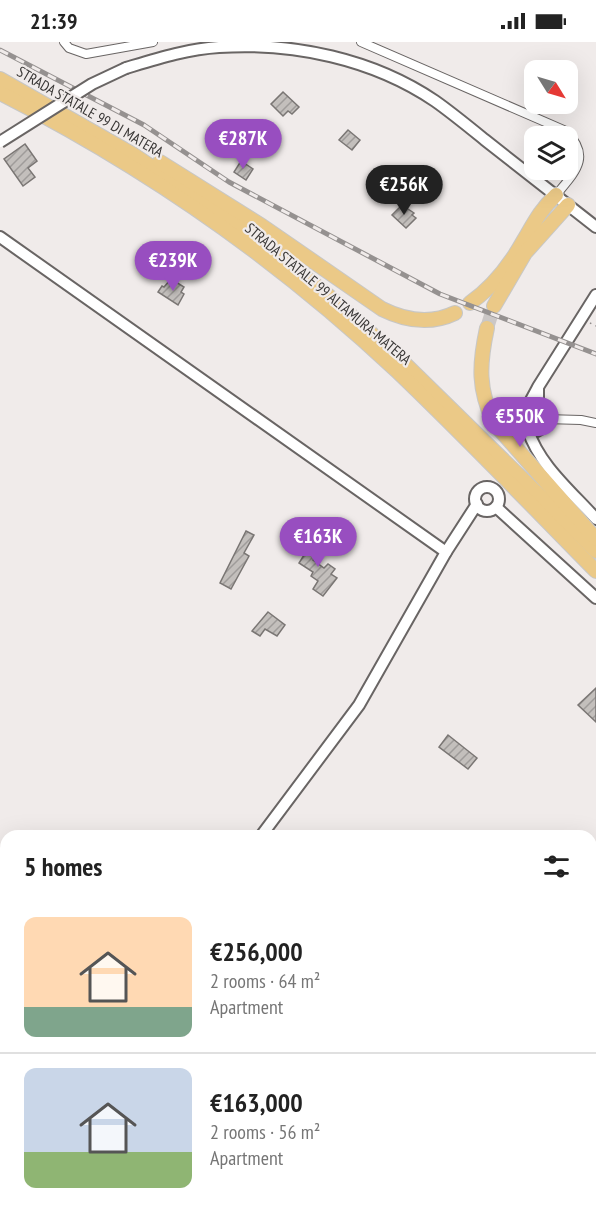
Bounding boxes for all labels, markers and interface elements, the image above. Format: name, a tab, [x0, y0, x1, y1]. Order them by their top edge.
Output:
text: 21:39	[30, 7, 78, 35]
north arrow	[524, 60, 578, 114]
map controls	[524, 60, 578, 180]
street label: STRADA STATALE 99 DI MATERA	[14, 62, 168, 162]
pin: €287K	[201, 119, 285, 170]
text: €287K	[219, 125, 267, 151]
button: layers	[524, 126, 578, 180]
pin: €256K	[362, 165, 446, 216]
text: €256K	[380, 171, 428, 197]
street label: STRADA STATALE 99 ALTAMURA-MATERA	[241, 219, 416, 369]
pin: €239K	[131, 241, 215, 292]
text: €239K	[149, 247, 197, 273]
pin: €550K	[478, 397, 562, 448]
text: €550K	[496, 403, 544, 429]
pin: €163K	[276, 517, 360, 568]
text: €163K	[294, 523, 342, 549]
text: 5 homes	[24, 850, 102, 883]
icon: filters	[540, 850, 573, 883]
text: €256,000	[210, 935, 303, 968]
icon: home	[72, 941, 144, 1013]
text: 2 rooms · 64 m²	[210, 968, 320, 994]
text: Apartment	[210, 994, 283, 1020]
text: €163,000	[210, 1086, 303, 1119]
icon: home	[72, 1092, 144, 1164]
text: 2 rooms · 56 m²	[210, 1119, 320, 1145]
text: Apartment	[210, 1145, 283, 1171]

